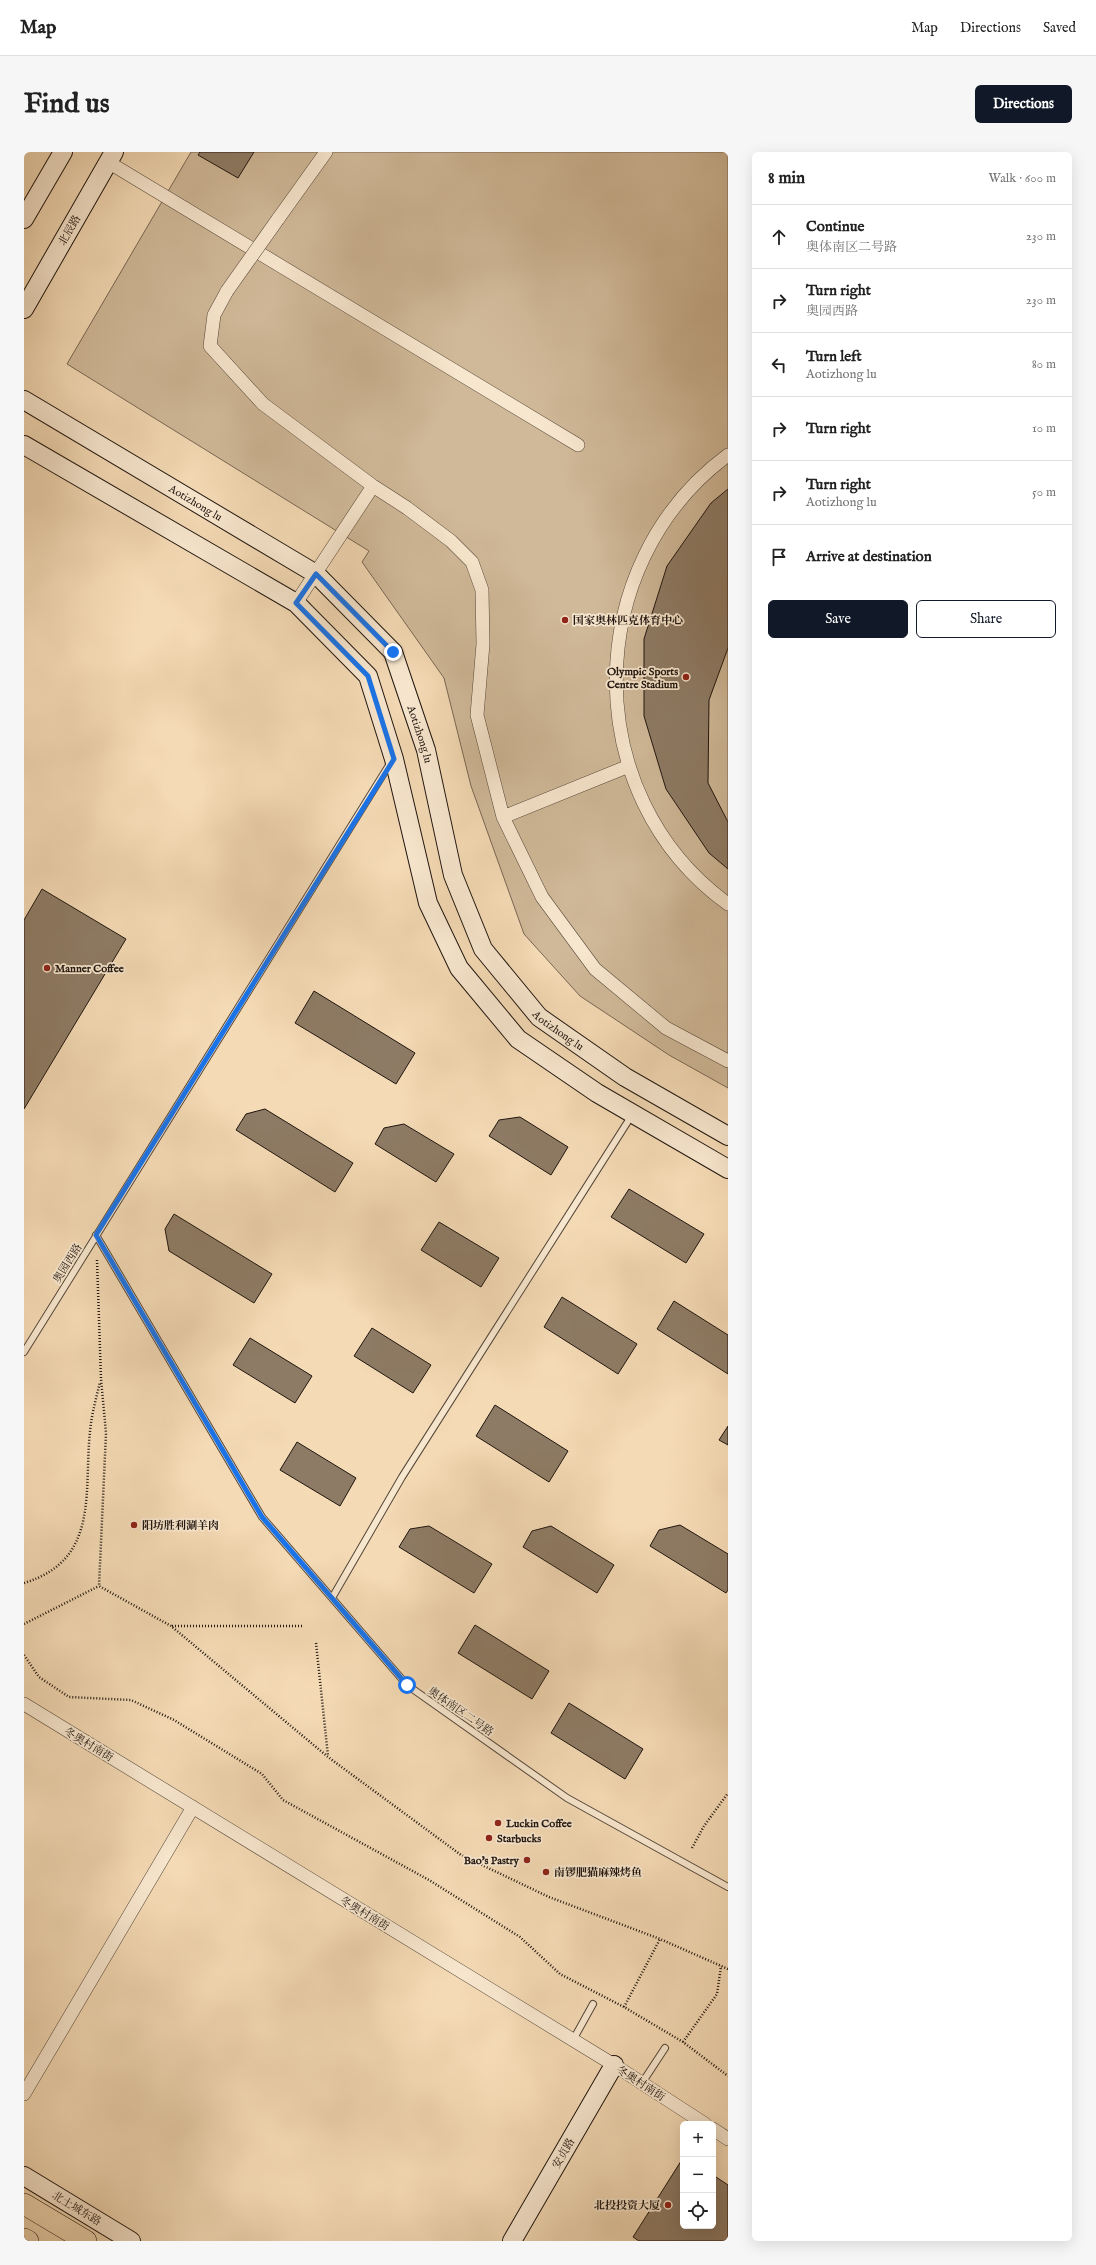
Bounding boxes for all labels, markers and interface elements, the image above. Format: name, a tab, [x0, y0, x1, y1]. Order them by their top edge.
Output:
text: Map	[20, 16, 56, 40]
text: Map	[911, 19, 938, 37]
text: Directions	[960, 19, 1021, 37]
text: Saved	[1043, 19, 1076, 37]
button: Directions	[975, 85, 1072, 123]
text: Find us	[24, 87, 110, 122]
text: 8 min	[768, 168, 805, 189]
text: Walk · 600 m	[989, 170, 1056, 187]
street label: 北辰路	[56, 213, 84, 248]
text: Continue	[806, 217, 864, 236]
icon: ahead	[768, 226, 790, 248]
text: 230 m	[1026, 228, 1056, 245]
text: 奥体南区二号路	[806, 239, 897, 256]
text: Turn right	[806, 281, 871, 300]
icon: right	[768, 290, 790, 312]
text: 230 m	[1026, 292, 1056, 309]
text: 奥园西路	[806, 303, 858, 320]
text: Turn left	[806, 347, 862, 366]
icon: left	[768, 354, 790, 376]
text: 80 m	[1032, 356, 1056, 373]
text: Aotizhong lu	[806, 366, 877, 383]
icon: right	[768, 418, 790, 440]
text: Turn right	[806, 419, 871, 438]
text: 10 m	[1032, 420, 1056, 437]
text: Turn right	[806, 475, 871, 494]
street label: Aotizhong lu	[165, 481, 225, 525]
icon: right	[768, 482, 790, 504]
text: 50 m	[1032, 484, 1056, 501]
text: Aotizhong lu	[806, 494, 877, 511]
icon: arrive	[768, 546, 790, 568]
text: Arrive at destination	[806, 547, 932, 566]
button: Save	[768, 600, 908, 638]
button: Share	[916, 600, 1056, 638]
place label: 国家奥林匹克体育中心	[573, 614, 683, 628]
marker: 国家奥林匹克体育中心	[560, 615, 570, 625]
route end	[384, 643, 402, 661]
place label: Olympic Sports Centre Stadium	[607, 665, 678, 692]
marker: Olympic Sports Centre Stadium	[681, 672, 691, 682]
street label: Aotizhong lu	[403, 703, 435, 765]
place label: Manner Coffee	[55, 962, 124, 976]
marker: Manner Coffee	[42, 963, 52, 973]
street label: Aotizhong lu	[528, 1007, 586, 1054]
street label: 奥园西路	[50, 1241, 85, 1286]
place label: 阳坊胜利涮羊肉	[142, 1519, 219, 1533]
marker: 阳坊胜利涮羊肉	[129, 1520, 139, 1530]
route start	[398, 1676, 416, 1694]
street label: 奥体南区二号路	[425, 1684, 496, 1740]
street label: 冬奥村南街	[61, 1725, 116, 1765]
place label: Luckin Coffee	[505, 1817, 572, 1831]
marker: Luckin Coffee	[493, 1818, 503, 1828]
place label: Starbucks	[497, 1832, 541, 1846]
marker: Starbucks	[484, 1833, 494, 1843]
place label: Bao's Pastry	[464, 1854, 520, 1868]
marker: Bao's Pastry	[522, 1855, 532, 1865]
place label: 南锣肥猫麻辣烤鱼	[554, 1866, 642, 1880]
marker: 南锣肥猫麻辣烤鱼	[541, 1867, 551, 1877]
street label: 冬奥村南街	[337, 1894, 392, 1934]
street label: 冬奥村南街	[614, 2063, 667, 2105]
map controls	[680, 2121, 716, 2229]
button: +	[680, 2121, 716, 2157]
street label: 安贞路	[550, 2136, 578, 2171]
button: −	[680, 2157, 716, 2193]
street label: 北土城东路	[49, 2189, 104, 2229]
button: locate	[680, 2193, 716, 2229]
place label: 北投投资大厦	[594, 2199, 660, 2213]
marker: 北投投资大厦	[663, 2200, 673, 2210]

